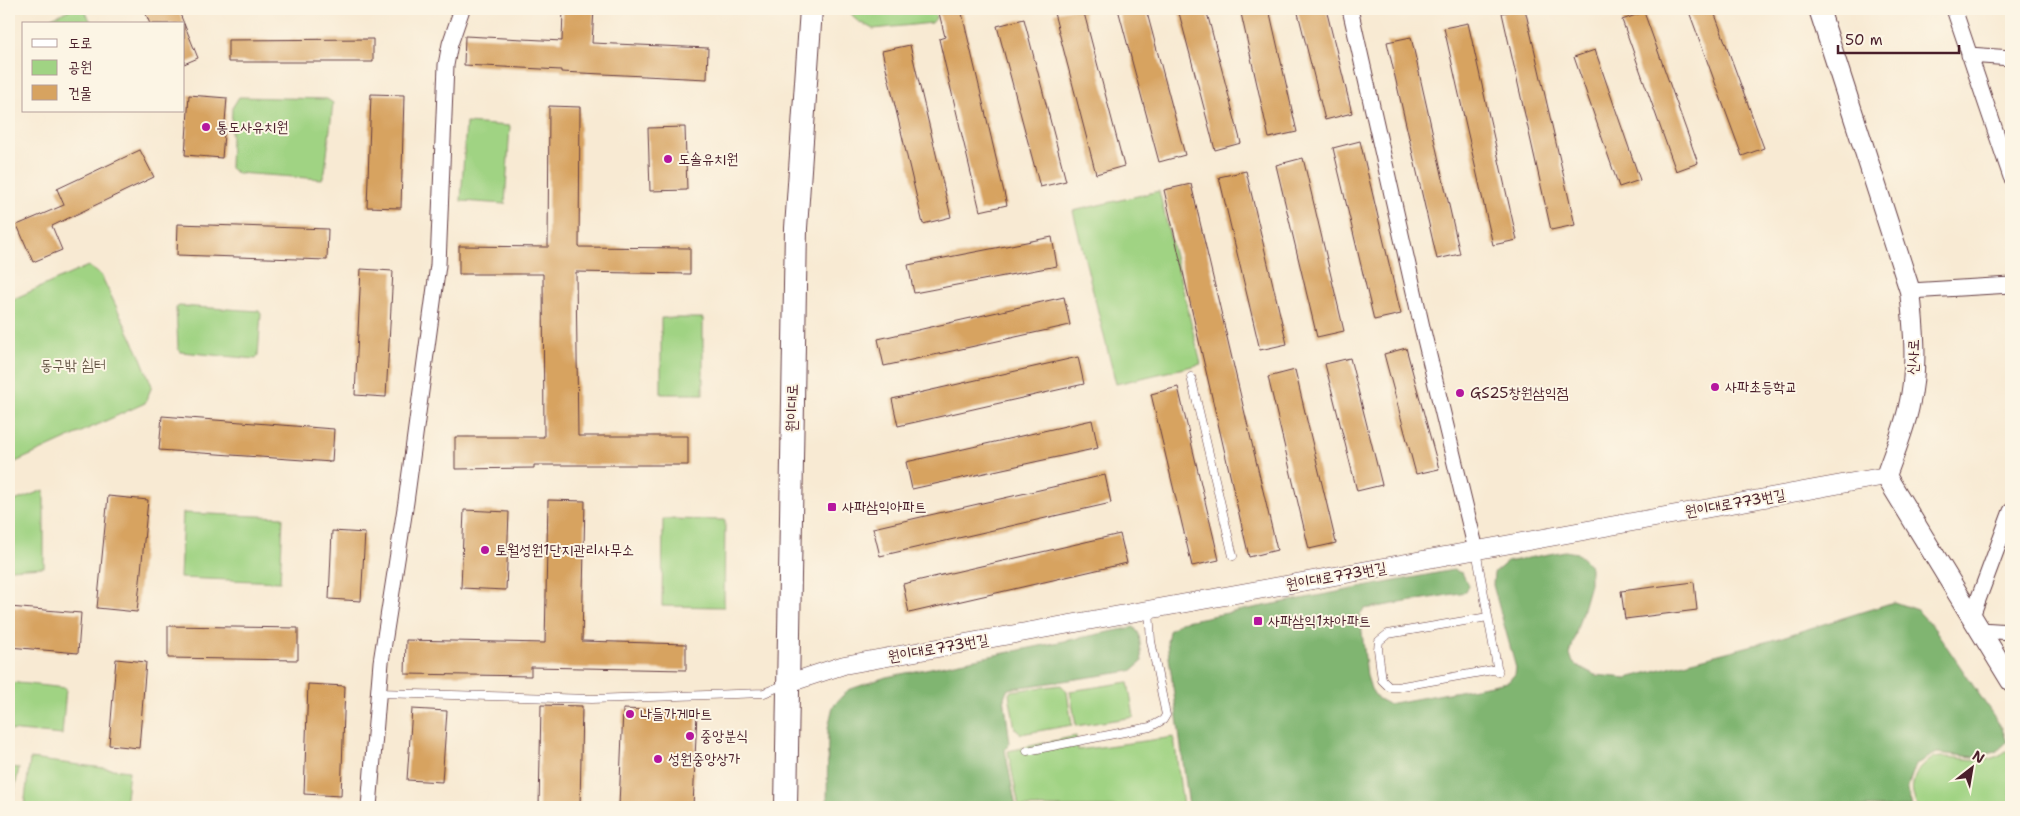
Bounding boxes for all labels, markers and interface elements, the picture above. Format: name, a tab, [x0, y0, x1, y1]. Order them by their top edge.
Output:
legend	[22, 22, 185, 112]
scale bar	[1838, 22, 1959, 54]
text: 50 m	[1845, 30, 1883, 50]
text: 도로	[68, 33, 92, 53]
text: 공원	[68, 57, 92, 77]
text: 건물	[68, 83, 92, 103]
place label: 통도사유치원	[216, 117, 288, 137]
marker: 통도사유치원	[200, 121, 212, 133]
place label: 도솔유치원	[678, 149, 738, 169]
marker: 도솔유치원	[662, 153, 674, 165]
street label: 신사로	[1902, 339, 1924, 375]
park label: 동구밖 쉼터	[40, 355, 106, 375]
place label: 사파초등학교	[1725, 377, 1797, 397]
marker: 사파초등학교	[1709, 381, 1721, 393]
place label: GS25창원삼익점	[1470, 383, 1569, 403]
street label: 원이대로	[782, 384, 802, 432]
marker: GS25창원삼익점	[1454, 387, 1466, 399]
street label: 원이대로773번길	[1683, 484, 1787, 522]
place label: 사파삼익아파트	[842, 497, 927, 517]
marker: 사파삼익아파트	[826, 501, 838, 513]
place label: 토월성원1단지관리사무소	[495, 540, 634, 560]
marker: 토월성원1단지관리사무소	[479, 544, 491, 556]
street label: 원이대로773번길	[1284, 557, 1388, 595]
place label: 사파삼익1차아파트	[1268, 611, 1371, 631]
marker: 사파삼익1차아파트	[1252, 615, 1264, 627]
street label: 원이대로773번길	[886, 629, 990, 667]
place label: 나들가게마트	[640, 704, 712, 724]
marker: 나들가게마트	[624, 708, 636, 720]
place label: 중앙분식	[700, 726, 748, 746]
marker: 중앙분식	[684, 730, 696, 742]
north arrow	[1948, 744, 1998, 794]
text: N	[1969, 746, 1988, 767]
place label: 성원중앙상가	[668, 749, 740, 769]
marker: 성원중앙상가	[652, 753, 664, 765]

